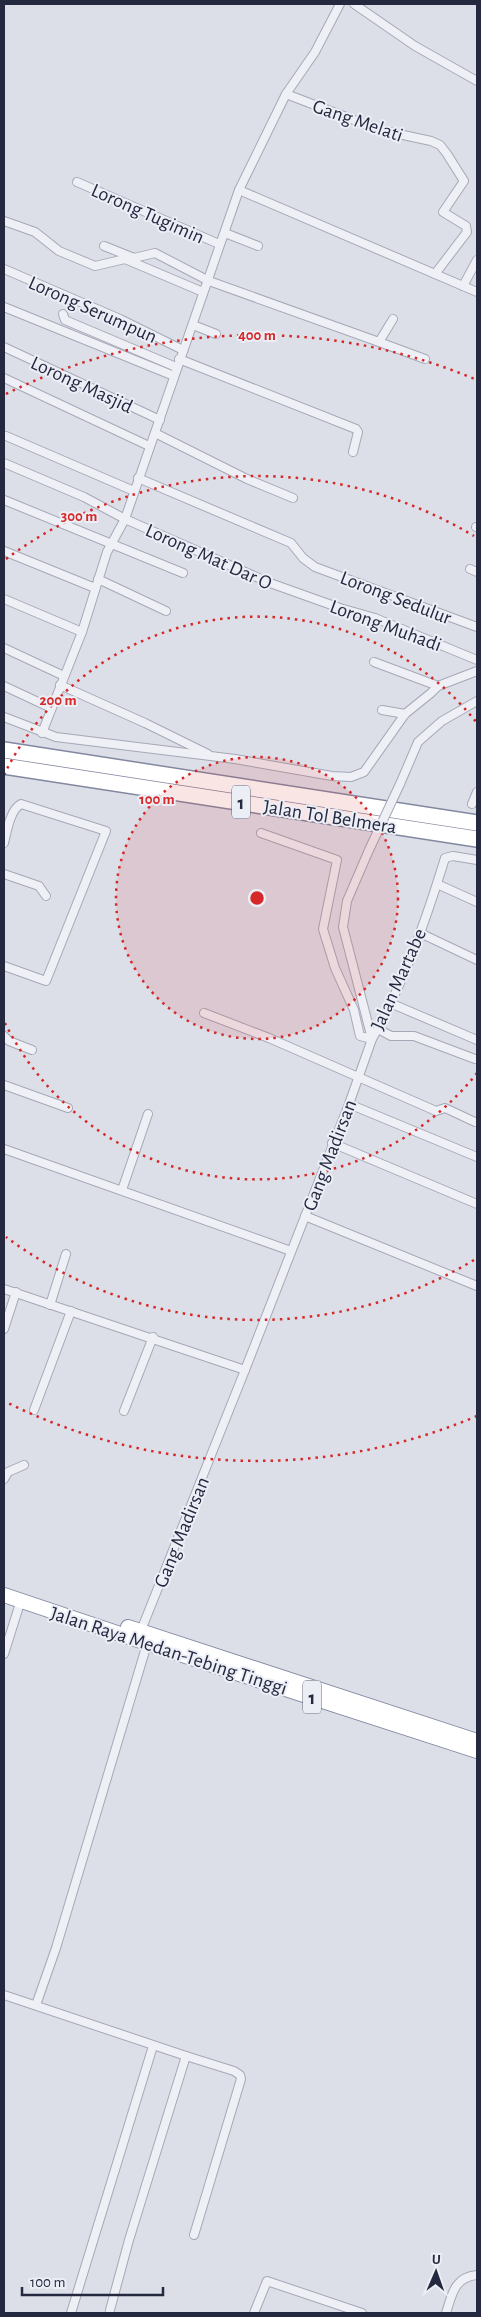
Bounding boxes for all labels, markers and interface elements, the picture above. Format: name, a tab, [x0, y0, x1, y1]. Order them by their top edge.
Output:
street label: Gang Melati	[310, 96, 405, 146]
street label: Lorong Tugimin	[88, 180, 207, 248]
street label: Lorong Serumpun	[25, 273, 160, 347]
text: 400 m	[238, 328, 276, 343]
street label: Lorong Masjid	[28, 353, 136, 417]
text: 300 m	[61, 509, 97, 524]
street label: Lorong Mat Dar O	[142, 520, 275, 594]
street label: Lorong Sedulur	[337, 568, 454, 628]
street label: Lorong Muhadi	[327, 596, 444, 655]
text: 200 m	[39, 693, 77, 708]
road number: 1	[232, 786, 250, 819]
text: 100 m	[139, 792, 175, 807]
street label: Jalan Tol Belmera	[262, 797, 398, 837]
centre of rings	[248, 889, 266, 907]
street label: Jalan Martabe	[368, 926, 430, 1033]
street label: Gang Madirsan	[300, 1097, 360, 1214]
street label: Gang Madirsan	[151, 1474, 213, 1591]
street label: Jalan Raya Medan-Tebing Tinggi	[48, 1603, 290, 1699]
road number: 1	[303, 1680, 321, 1714]
north arrow	[411, 2247, 461, 2297]
text: U	[432, 2253, 441, 2267]
scale bar	[22, 2264, 164, 2296]
text: 100 m	[30, 2275, 65, 2290]

